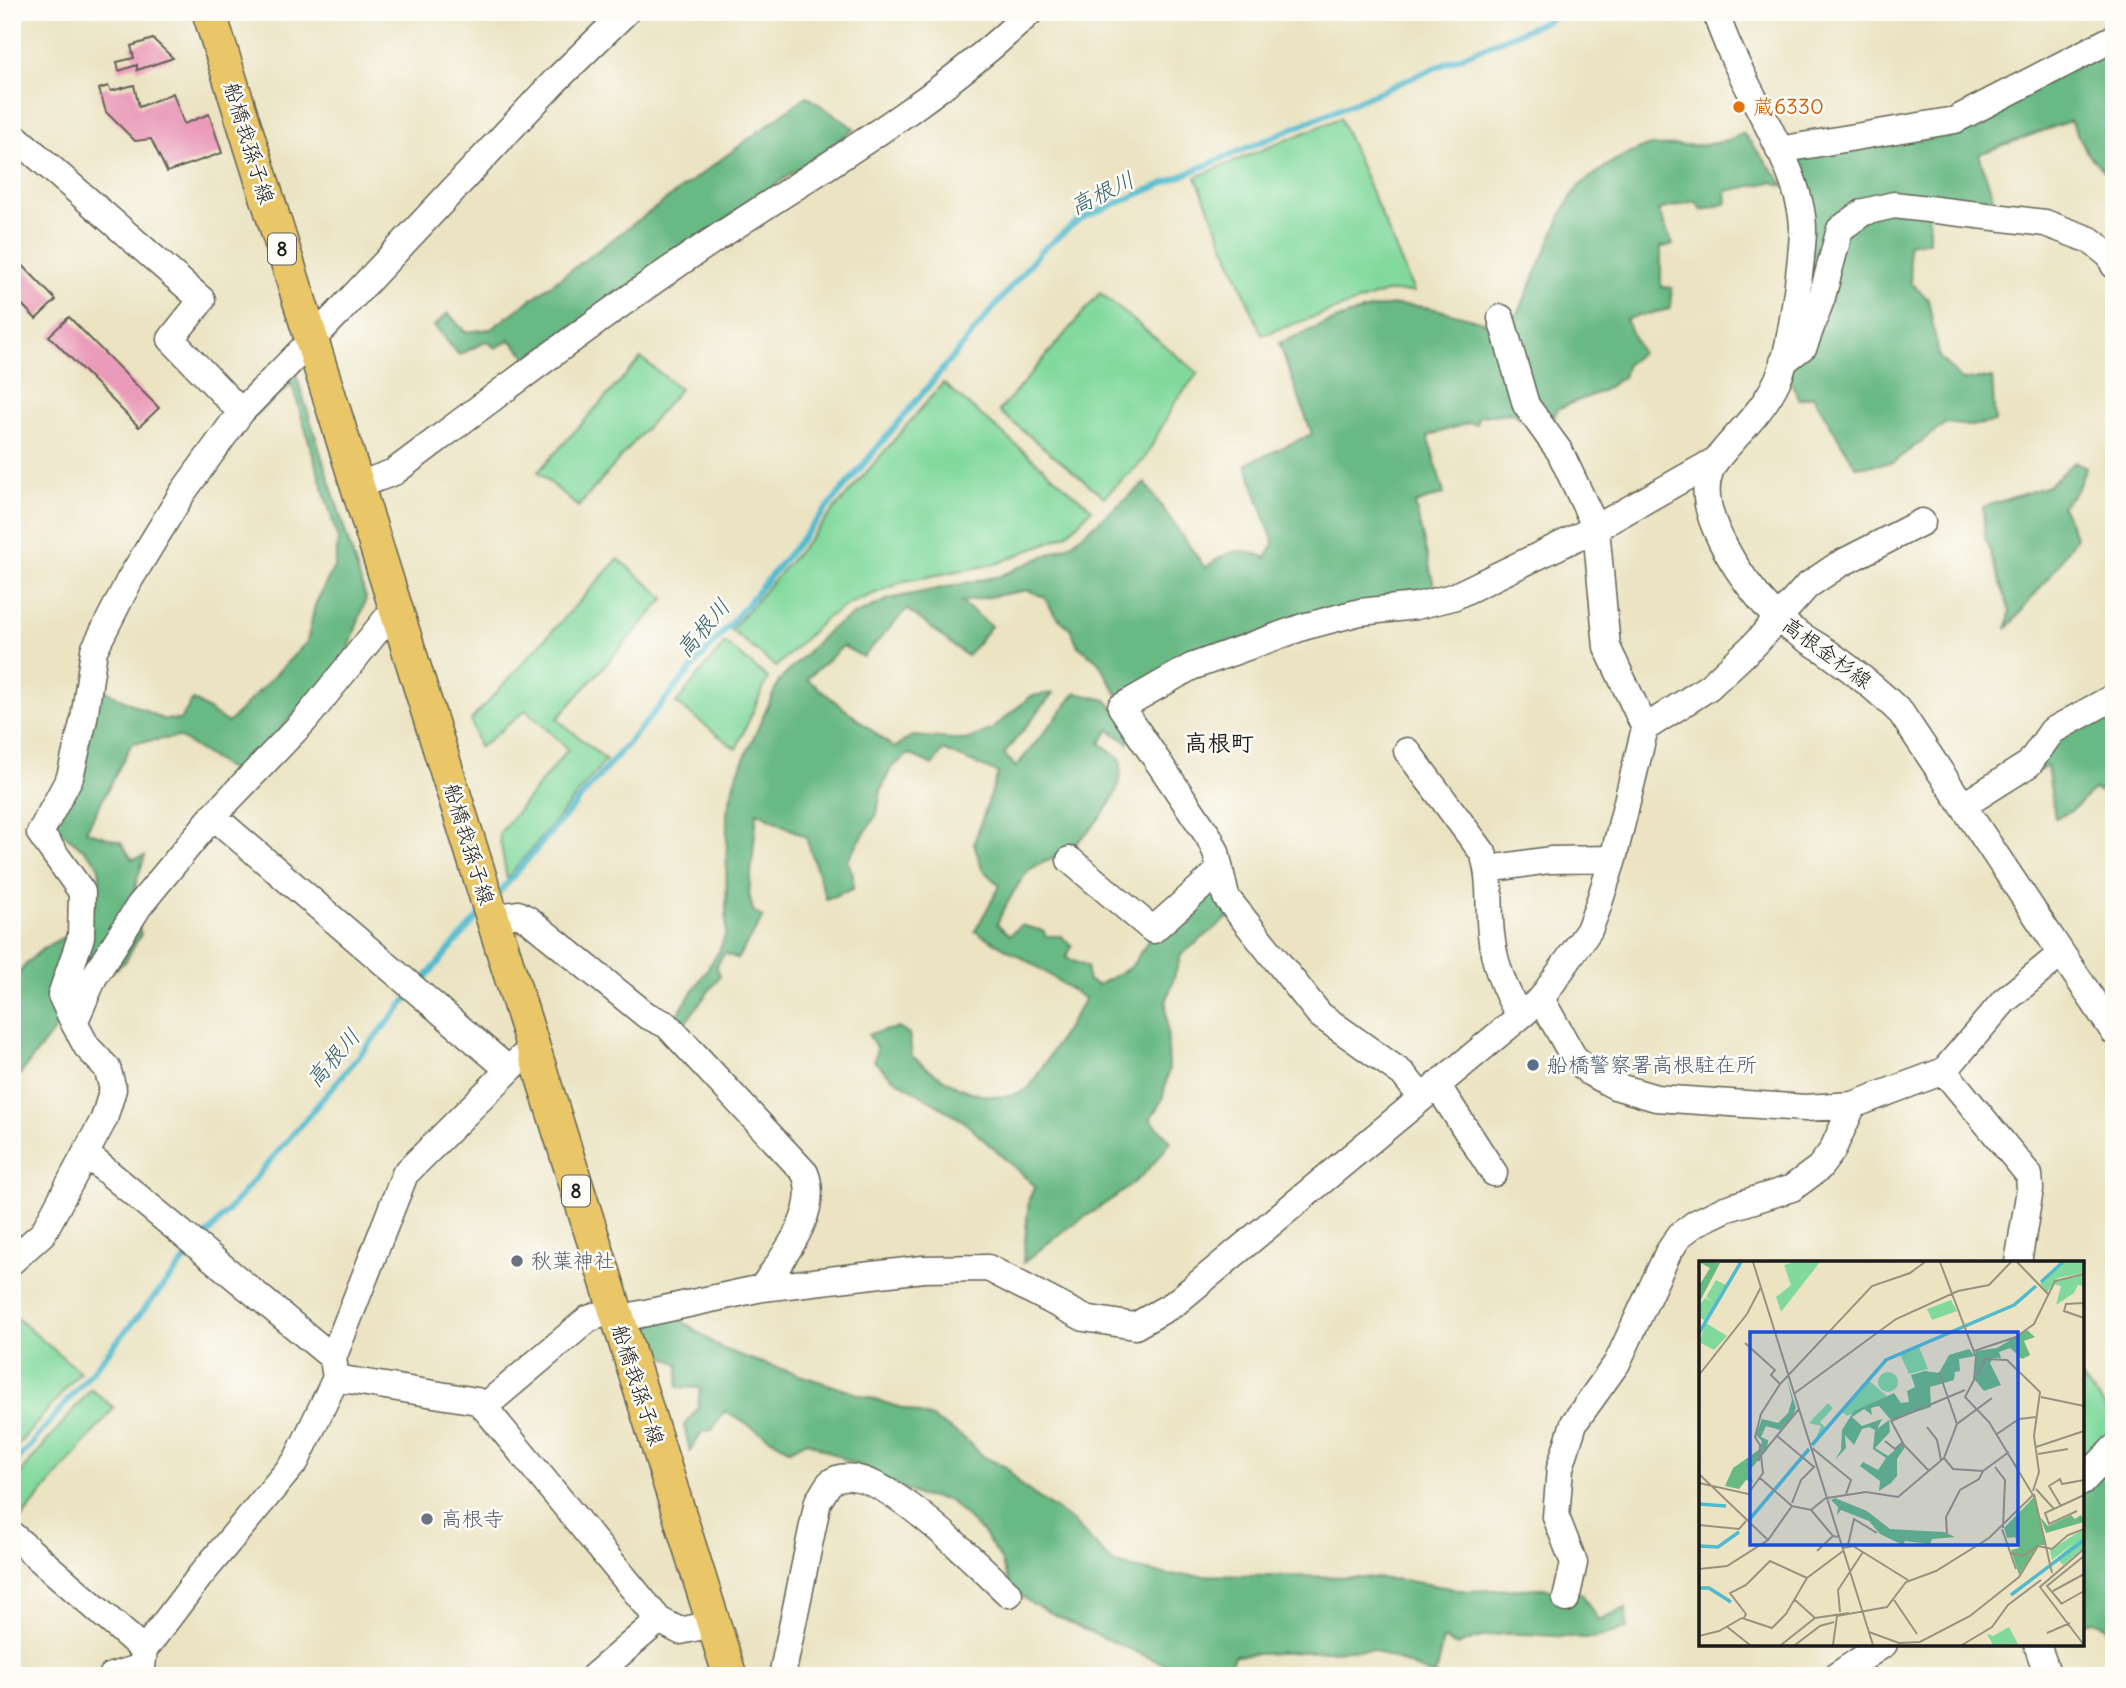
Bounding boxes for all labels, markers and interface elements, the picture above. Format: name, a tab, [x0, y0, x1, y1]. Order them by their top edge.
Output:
street label: 船橋我孫子線	[218, 79, 281, 207]
place label: 蔵6330	[1753, 93, 1824, 120]
marker: 蔵6330	[1731, 99, 1747, 115]
water label: 高根川	[1064, 164, 1139, 221]
road number: 8	[268, 233, 296, 264]
water label: 高根川	[669, 592, 736, 663]
street label: 高根金杉線	[1777, 611, 1878, 694]
district label: 高根町	[1185, 728, 1254, 757]
street label: 船橋我孫子線	[438, 780, 501, 908]
water label: 高根川	[299, 1022, 366, 1093]
place label: 船橋警察署高根駐在所	[1547, 1051, 1757, 1078]
marker: 船橋警察署高根駐在所	[1525, 1057, 1541, 1073]
road number: 8	[562, 1176, 590, 1206]
place label: 秋葉神社	[531, 1247, 615, 1274]
marker: 秋葉神社	[509, 1253, 525, 1269]
inset map	[1699, 1261, 2084, 1646]
street label: 船橋我孫子線	[606, 1321, 671, 1449]
place label: 高根寺	[441, 1505, 504, 1532]
marker: 高根寺	[419, 1511, 435, 1527]

